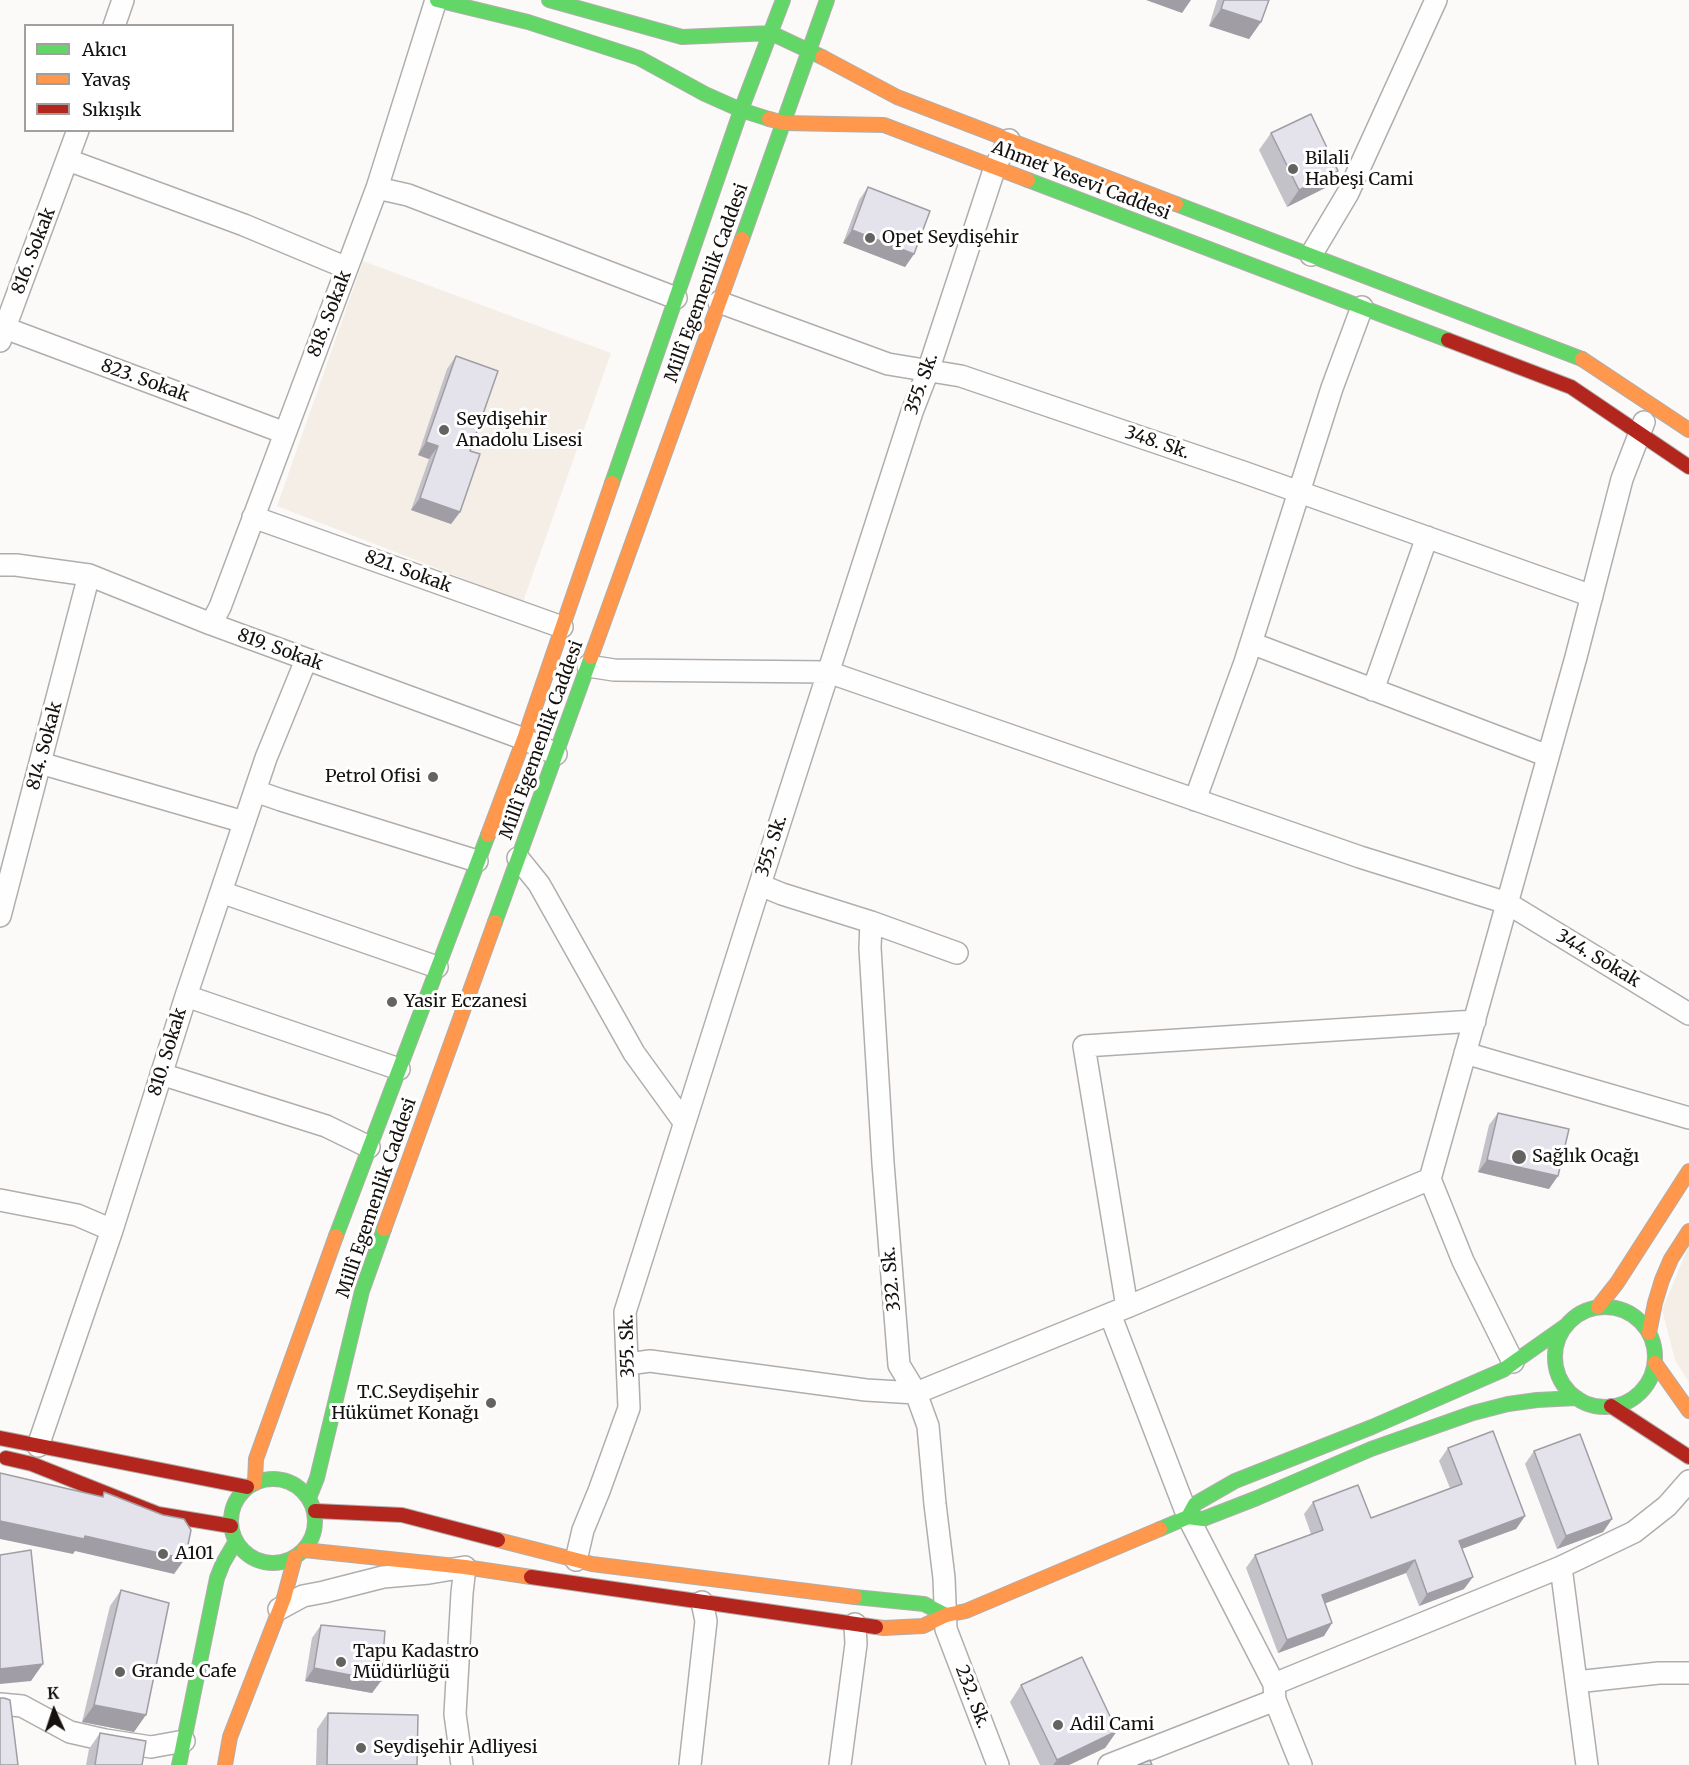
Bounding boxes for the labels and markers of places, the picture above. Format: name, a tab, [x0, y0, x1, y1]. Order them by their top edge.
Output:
place label: Bilali Habeşi Cami	[1305, 148, 1414, 190]
marker: Bilali Habeşi Cami	[1286, 162, 1300, 176]
place label: Opet Seydişehir	[882, 227, 1019, 249]
marker: Opet Seydişehir	[863, 231, 877, 245]
place label: Seydişehir Anadolu Lisesi	[456, 409, 582, 452]
marker: Seydişehir Anadolu Lisesi	[437, 423, 451, 437]
place label: Petrol Ofisi	[325, 766, 421, 788]
marker: Petrol Ofisi	[426, 770, 440, 784]
place label: Yasir Eczanesi	[404, 991, 527, 1013]
marker: Yasir Eczanesi	[385, 995, 399, 1009]
place label: Sağlık Ocağı	[1532, 1146, 1639, 1168]
marker: Sağlık Ocağı	[1510, 1148, 1528, 1166]
place label: T.C.Seydişehir Hükümet Konağı	[331, 1382, 479, 1424]
marker: T.C.Seydişehir Hükümet Konağı	[484, 1396, 498, 1410]
place label: A101	[175, 1543, 214, 1565]
marker: A101	[156, 1547, 170, 1561]
place label: Tapu Kadastro Müdürlüğü	[353, 1641, 479, 1684]
marker: Tapu Kadastro Müdürlüğü	[334, 1655, 348, 1669]
place label: Grande Cafe	[132, 1661, 236, 1683]
marker: Grande Cafe	[113, 1665, 127, 1679]
place label: Adil Cami	[1070, 1714, 1154, 1736]
marker: Adil Cami	[1051, 1718, 1065, 1732]
place label: Seydişehir Adliyesi	[373, 1737, 538, 1759]
marker: Seydişehir Adliyesi	[354, 1741, 368, 1755]

